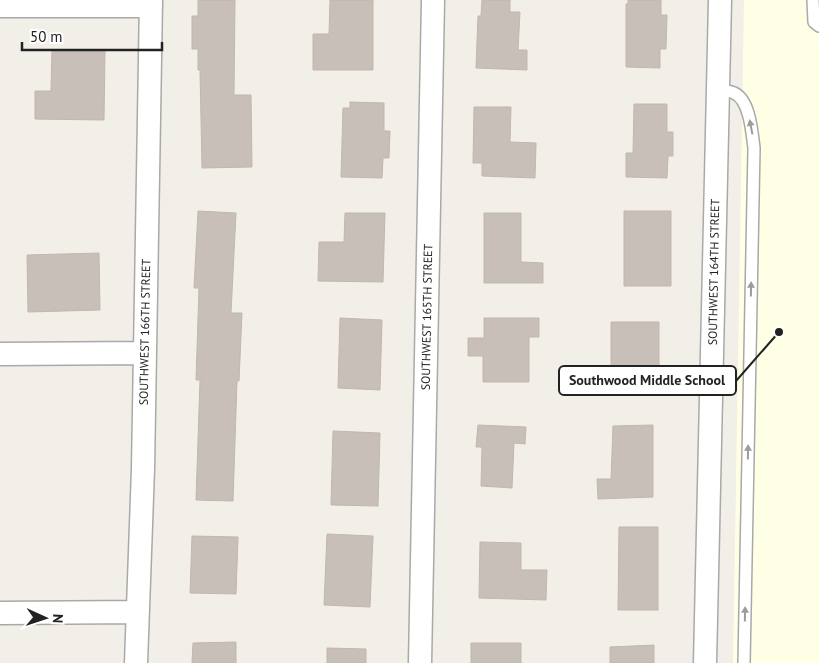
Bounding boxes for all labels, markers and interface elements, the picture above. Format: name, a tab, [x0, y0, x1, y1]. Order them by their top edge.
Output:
scale bar	[22, 20, 162, 52]
text: 50 m	[30, 27, 63, 46]
one-way arrow	[747, 120, 755, 135]
street label: SOUTHWEST 164TH STREET	[705, 198, 722, 345]
street label: SOUTHWEST 165TH STREET	[418, 243, 435, 390]
street label: SOUTHWEST 166TH STREET	[136, 258, 153, 405]
one-way arrow	[747, 281, 755, 297]
callout: Southwood Middle School	[559, 366, 736, 395]
text: Southwood Middle School	[569, 371, 726, 389]
one-way arrow	[744, 444, 752, 460]
north arrow	[20, 593, 70, 643]
one-way arrow	[741, 606, 749, 622]
text: N	[49, 614, 67, 624]

